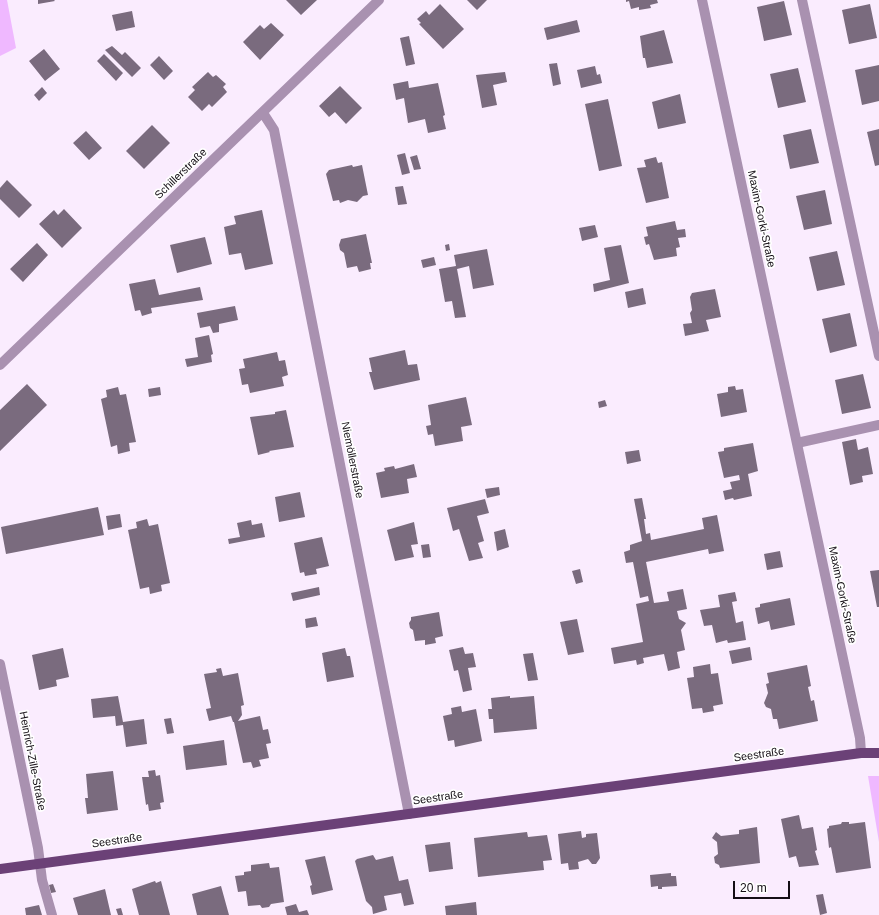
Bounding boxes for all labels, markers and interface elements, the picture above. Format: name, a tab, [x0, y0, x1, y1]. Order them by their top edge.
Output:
street label: Schillerstraße	[152, 146, 210, 202]
street label: Maxim-Gorki-Straße	[744, 169, 778, 269]
street label: Niemöllerstraße	[338, 421, 366, 499]
street label: Maxim-Gorki-Straße	[825, 545, 859, 645]
street label: Heinrich-Zille-Straße	[16, 710, 48, 812]
street label: Seestraße	[733, 745, 785, 765]
street label: Seestraße	[412, 788, 464, 808]
street label: Seestraße	[91, 831, 143, 851]
scale bar	[735, 873, 792, 899]
text: 20 m	[740, 881, 767, 895]

